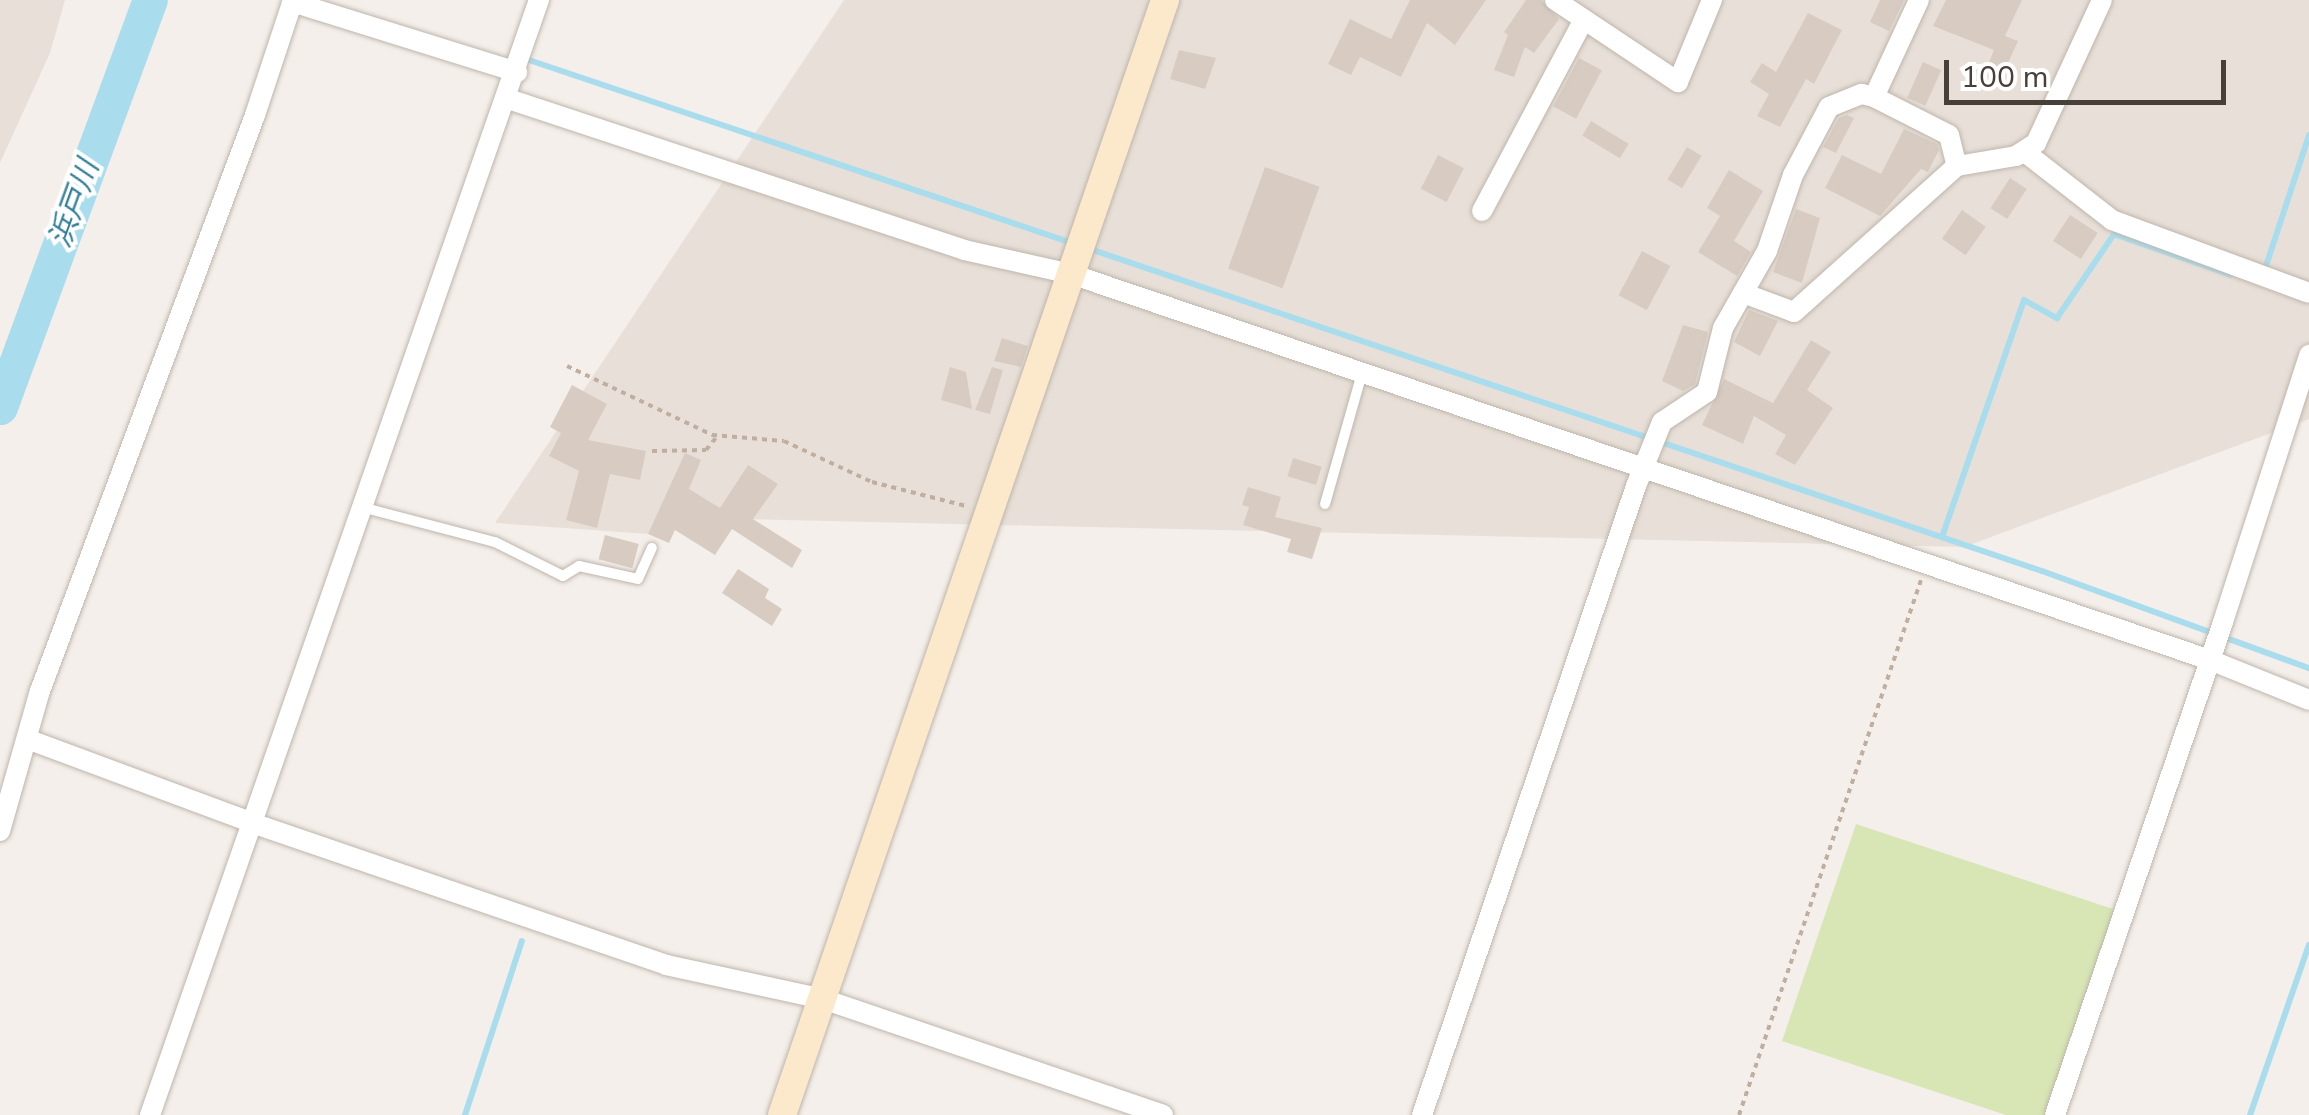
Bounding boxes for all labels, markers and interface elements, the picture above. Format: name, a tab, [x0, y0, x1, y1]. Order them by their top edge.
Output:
scale bar	[1949, 40, 2232, 102]
text: 100 m	[1961, 57, 2048, 98]
water label: 浜戸川	[43, 156, 107, 252]

